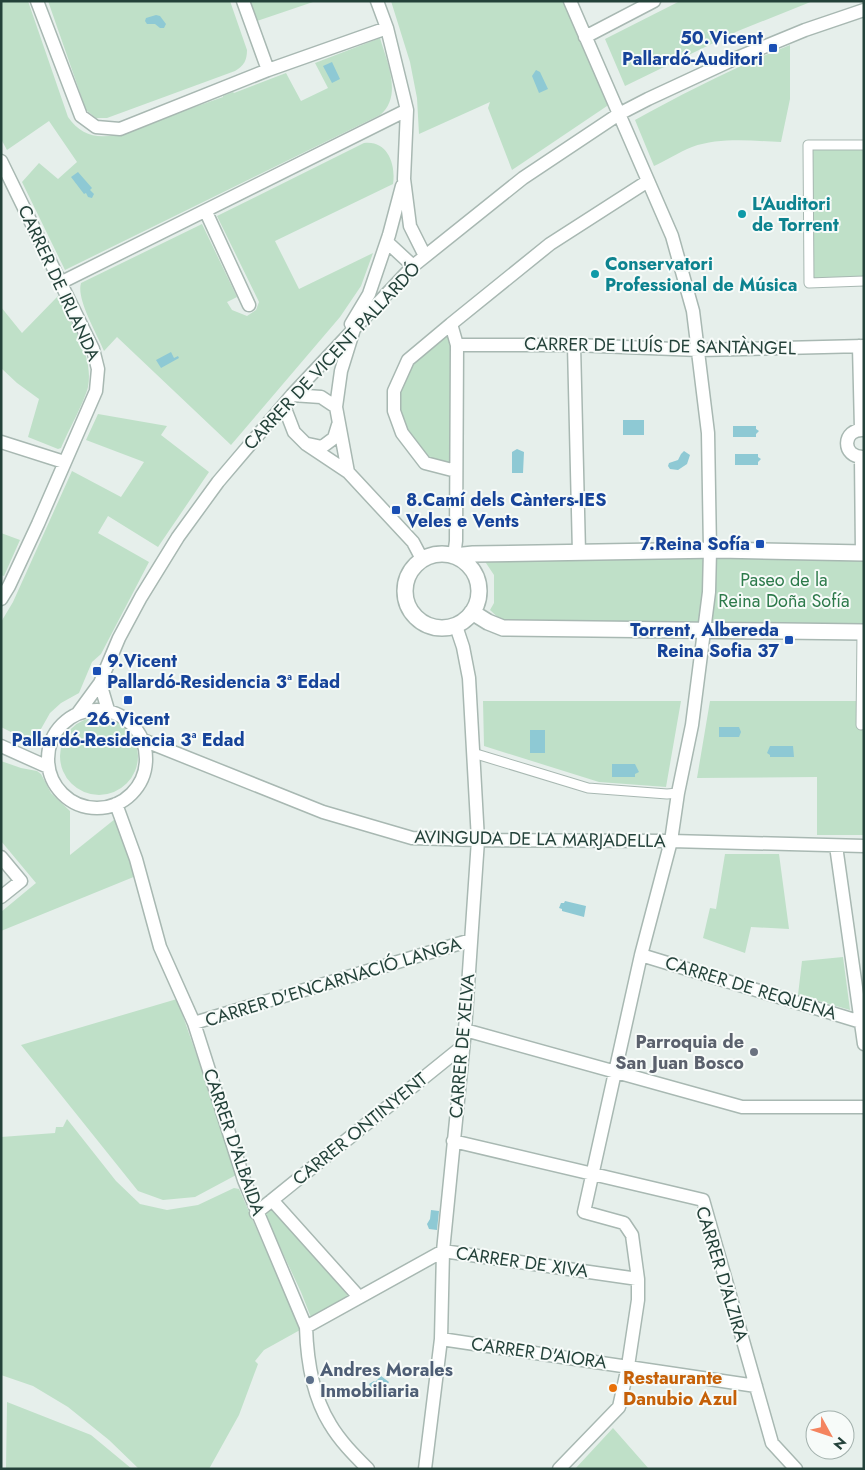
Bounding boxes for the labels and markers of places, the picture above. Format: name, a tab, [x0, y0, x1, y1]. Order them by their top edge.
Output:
place label: 50.Vicent Pallardó-Auditori	[622, 25, 763, 72]
marker: 50.Vicent Pallardó-Auditori	[767, 42, 779, 54]
place label: L'Auditori de Torrent	[752, 191, 839, 238]
marker: L'Auditori de Torrent	[736, 208, 748, 220]
place label: Conservatori Professional de Música	[605, 251, 797, 298]
marker: Conservatori Professional de Música	[589, 268, 601, 280]
place label: 8.Camí dels Cànters-IES Veles e Vents	[405, 487, 606, 534]
marker: 8.Camí dels Cànters-IES Veles e Vents	[390, 504, 402, 516]
place label: 7.Reina Sofía	[640, 531, 750, 557]
marker: 7.Reina Sofía	[754, 538, 766, 550]
place label: Torrent, Albereda Reina Sofia 37	[630, 617, 779, 664]
marker: Torrent, Albereda Reina Sofia 37	[783, 634, 795, 646]
place label: 9.Vicent Pallardó-Residencia 3ª Edad	[107, 648, 340, 695]
marker: 9.Vicent Pallardó-Residencia 3ª Edad	[91, 665, 103, 677]
marker: 26.Vicent Pallardó-Residencia 3ª Edad	[122, 694, 134, 706]
place label: 26.Vicent Pallardó-Residencia 3ª Edad	[12, 706, 245, 753]
place label: Parroquia de San Juan Bosco	[615, 1029, 744, 1076]
marker: Parroquia de San Juan Bosco	[748, 1046, 760, 1058]
place label: Andres Morales Inmobiliaria	[319, 1357, 453, 1404]
place label: Restaurante Danubio Azul	[623, 1365, 737, 1412]
marker: Andres Morales Inmobiliaria	[304, 1374, 316, 1386]
marker: Restaurante Danubio Azul	[607, 1382, 619, 1394]

